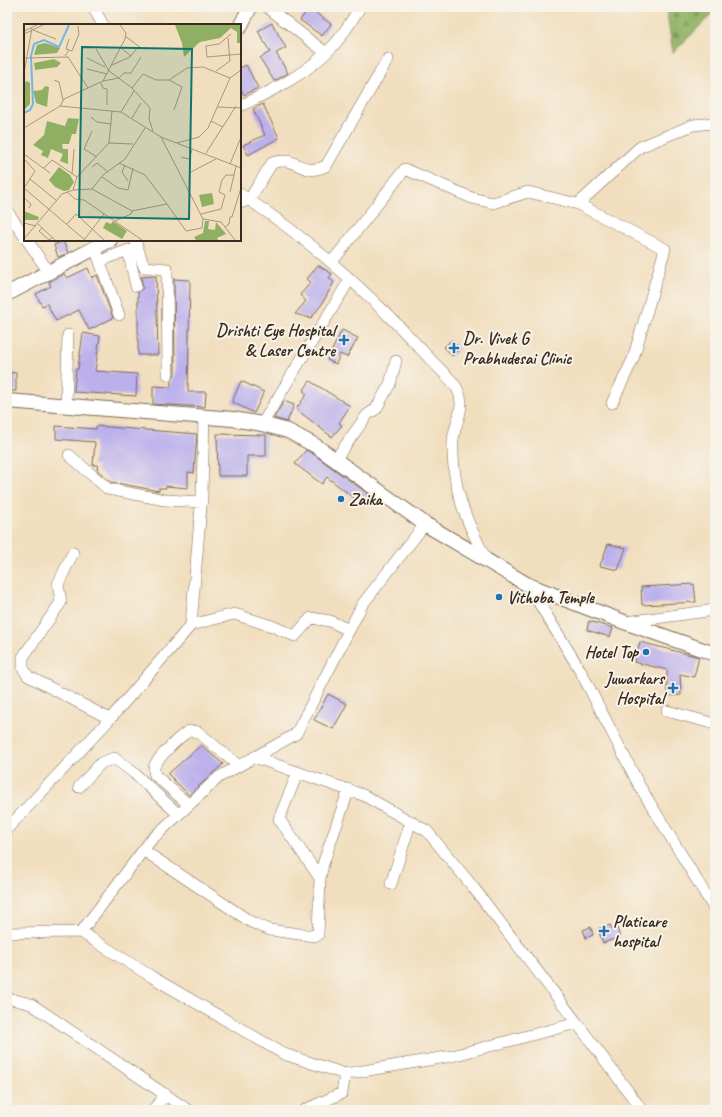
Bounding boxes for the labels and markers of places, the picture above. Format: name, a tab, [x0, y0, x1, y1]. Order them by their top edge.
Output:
place label: Drishti Eye Hospital & Laser Centre	[216, 320, 338, 361]
place label: Dr. Vivek G Prabhudesai Clinic	[463, 328, 572, 369]
marker: Drishti Eye Hospital & Laser Centre	[338, 334, 350, 346]
marker: Dr. Vivek G Prabhudesai Clinic	[448, 342, 460, 354]
place label: Zaika	[349, 489, 384, 510]
marker: Zaika	[336, 494, 346, 504]
place label: Vithoba Temple	[507, 587, 595, 608]
marker: Vithoba Temple	[494, 592, 504, 602]
place label: Hotel Top	[585, 642, 640, 663]
marker: Hotel Top	[641, 647, 651, 657]
place label: Juwarkars Hospital	[604, 668, 668, 709]
marker: Juwarkars Hospital	[667, 682, 679, 694]
place label: Platicare hospital	[613, 911, 668, 952]
marker: Platicare hospital	[598, 925, 610, 937]

